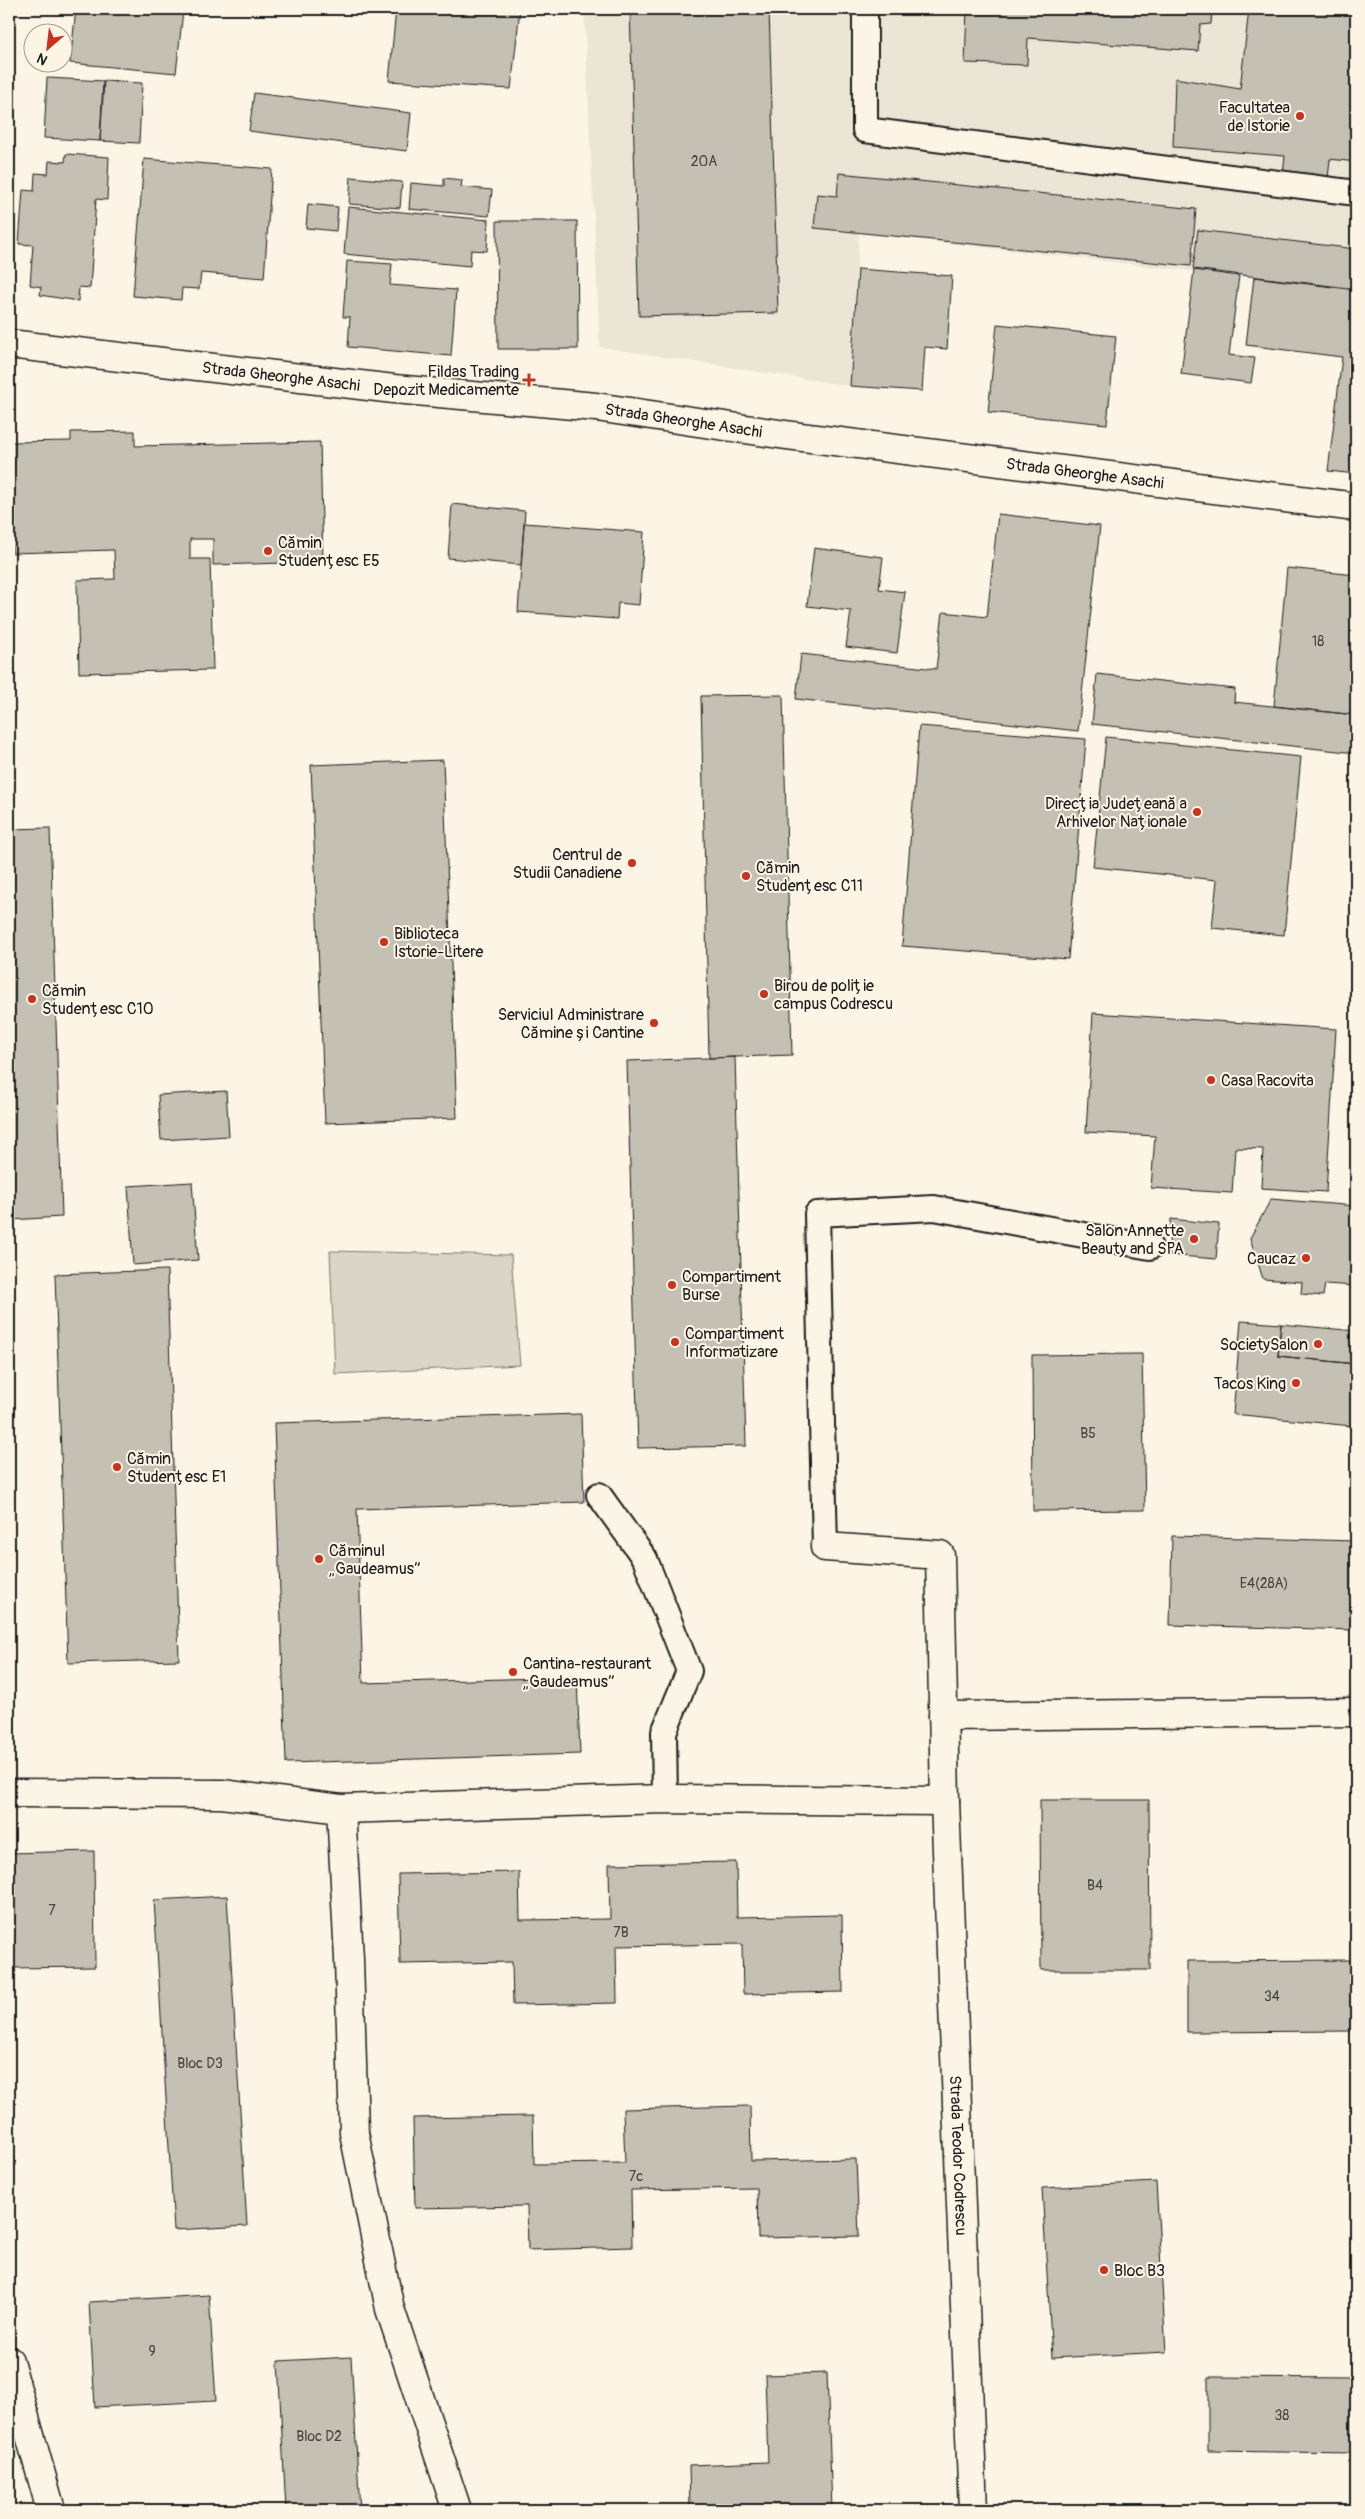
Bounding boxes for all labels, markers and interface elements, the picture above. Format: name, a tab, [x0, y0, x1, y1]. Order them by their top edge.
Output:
north arrow	[22, 22, 72, 72]
text: N	[34, 49, 50, 69]
place label: Facultatea de Istorie	[1219, 98, 1290, 136]
marker: Facultatea de Istorie	[1294, 110, 1306, 122]
house number: 20A	[691, 153, 717, 170]
street label: Strada Gheorghe Asachi	[201, 358, 361, 396]
place label: Fildas Trading Depozit Medicamente	[373, 362, 519, 400]
marker: Fildas Trading Depozit Medicamente	[523, 374, 535, 386]
street label: Strada Gheorghe Asachi	[603, 399, 764, 442]
street label: Strada Gheorghe Asachi	[1005, 454, 1165, 494]
place label: Cămin Studențesc E5	[278, 533, 380, 571]
marker: Cămin Studențesc E5	[262, 545, 274, 557]
house number: 18	[1312, 633, 1324, 650]
place label: Direcția Județeană a Arhivelor Naționale	[1045, 794, 1187, 832]
marker: Direcția Județeană a Arhivelor Naționale	[1191, 806, 1203, 818]
place label: Centrul de Studii Canadiene	[513, 845, 622, 883]
marker: Centrul de Studii Canadiene	[626, 857, 638, 869]
place label: Cămin Studențesc C11	[756, 858, 863, 896]
marker: Cămin Studențesc C11	[740, 870, 752, 882]
place label: Biblioteca Istorie-Litere	[394, 924, 484, 962]
marker: Biblioteca Istorie-Litere	[378, 936, 390, 948]
place label: Birou de poliție campus Codrescu	[774, 976, 893, 1014]
place label: Cămin Studențesc C10	[42, 981, 154, 1019]
marker: Birou de poliție campus Codrescu	[758, 988, 770, 1000]
marker: Cămin Studențesc C10	[26, 993, 38, 1005]
place label: Serviciul Administrare Cămine și Cantine	[498, 1005, 644, 1043]
marker: Serviciul Administrare Cămine și Cantine	[648, 1017, 660, 1029]
place label: Casa Racovita	[1221, 1071, 1314, 1091]
marker: Casa Racovita	[1205, 1074, 1217, 1086]
place label: Salon Annette Beauty and SPA	[1081, 1221, 1184, 1259]
marker: Salon Annette Beauty and SPA	[1188, 1233, 1200, 1245]
place label: Caucaz	[1247, 1249, 1296, 1269]
marker: Caucaz	[1300, 1252, 1312, 1264]
place label: Compartiment Burse	[682, 1267, 781, 1305]
marker: Compartiment Burse	[666, 1279, 678, 1291]
place label: Compartiment Informatizare	[685, 1324, 784, 1362]
place label: SocietySalon	[1220, 1335, 1308, 1355]
marker: Compartiment Informatizare	[669, 1336, 681, 1348]
marker: SocietySalon	[1312, 1338, 1324, 1350]
place label: Tacos King	[1214, 1374, 1286, 1394]
marker: Tacos King	[1290, 1377, 1302, 1389]
house number: B5	[1080, 1425, 1096, 1442]
place label: Cămin Studențesc E1	[127, 1449, 226, 1487]
marker: Cămin Studențesc E1	[111, 1461, 123, 1473]
place label: Căminul „Gaudeamus”	[329, 1541, 421, 1579]
marker: Căminul „Gaudeamus”	[313, 1553, 325, 1565]
house number: E4(28A)	[1240, 1575, 1288, 1592]
place label: Cantina-restaurant „Gaudeamus”	[523, 1654, 652, 1692]
marker: Cantina-restaurant „Gaudeamus”	[507, 1666, 519, 1678]
house number: B4	[1087, 1877, 1103, 1894]
house number: 7	[48, 1902, 56, 1919]
house number: 7B	[613, 1924, 629, 1941]
house number: 34	[1264, 1988, 1280, 2005]
house number: Bloc D3	[177, 2055, 223, 2072]
street label: Strada Teodor Codrescu	[945, 2075, 971, 2236]
house number: 7c	[629, 2168, 643, 2185]
place label: Bloc B3	[1114, 2261, 1165, 2281]
marker: Bloc B3	[1098, 2264, 1110, 2276]
house number: 9	[148, 2343, 156, 2360]
house number: 38	[1275, 2407, 1289, 2424]
house number: Bloc D2	[296, 2428, 342, 2445]

